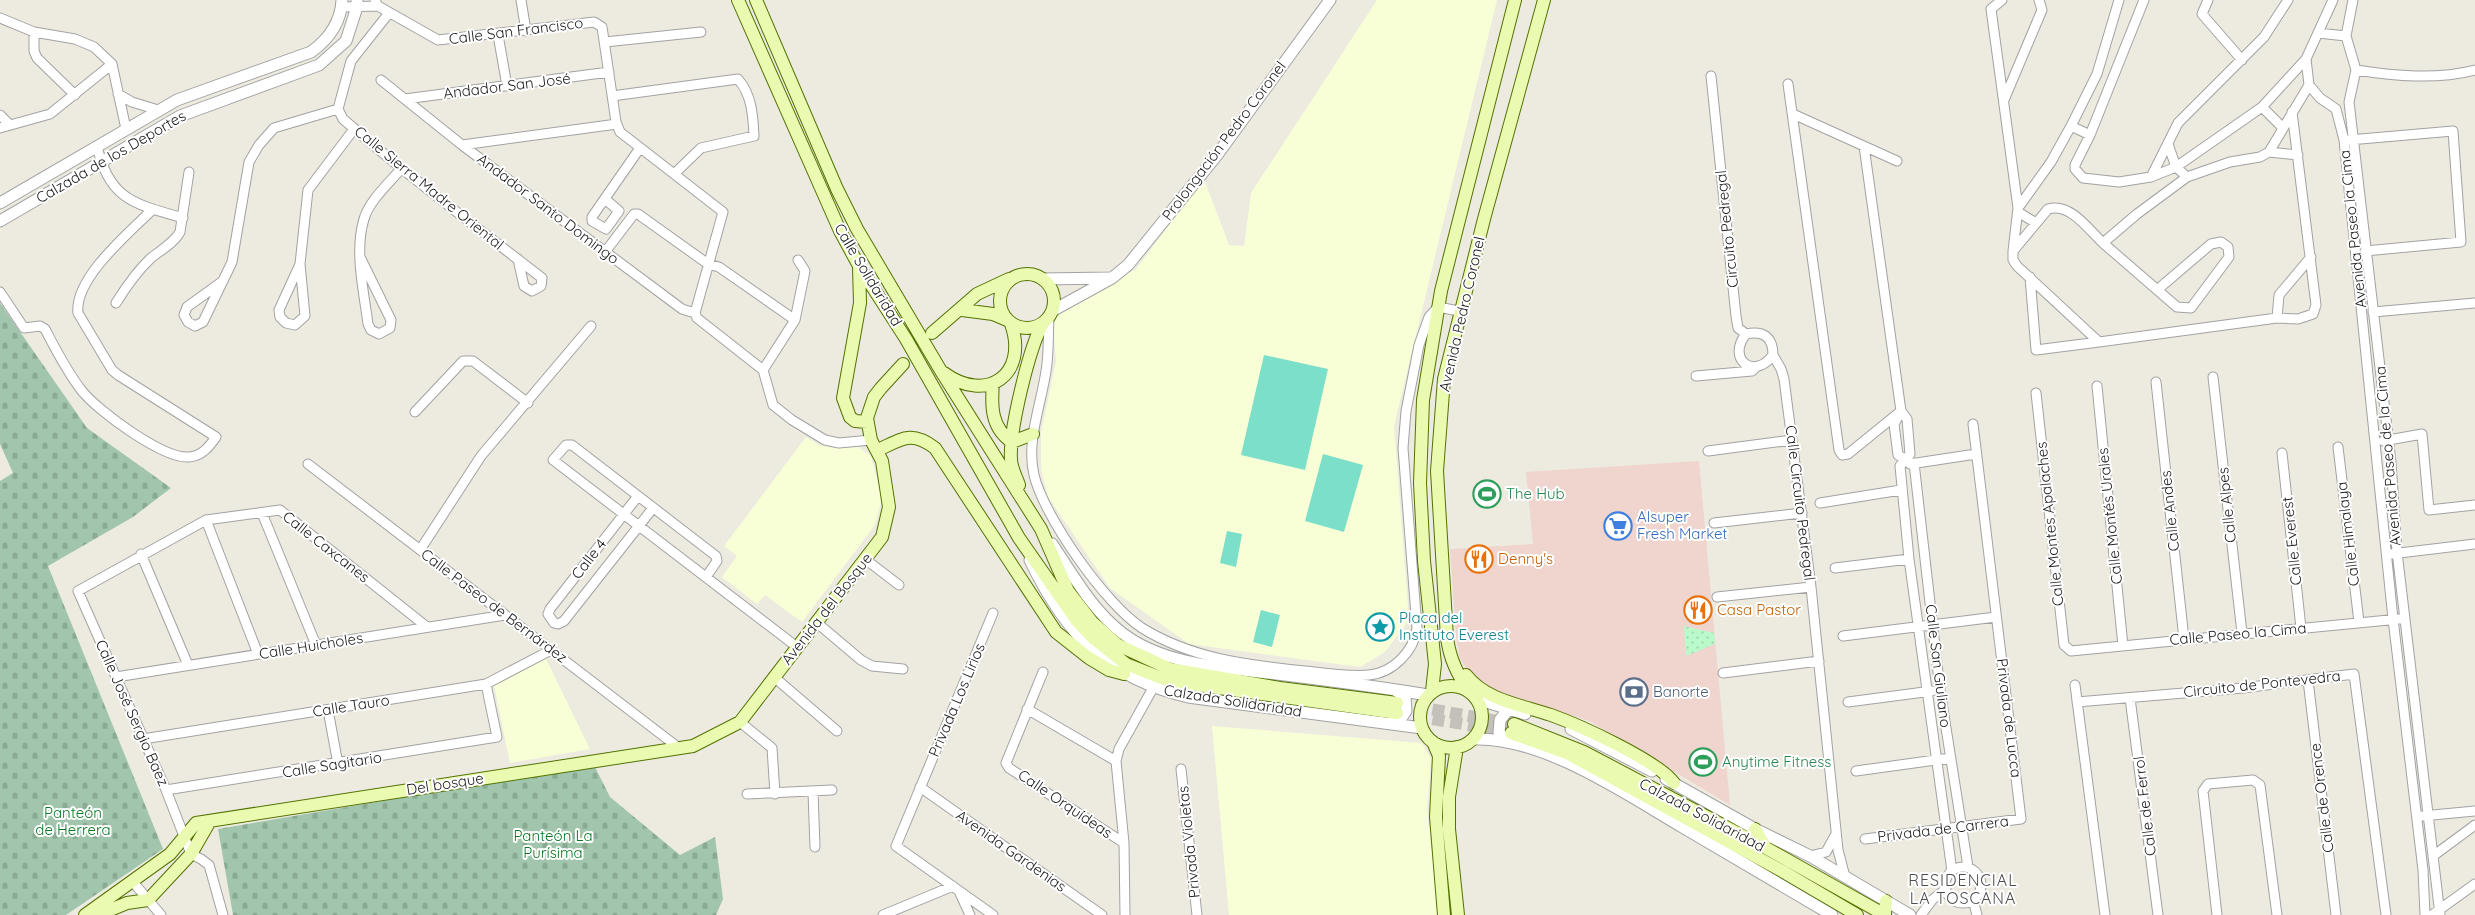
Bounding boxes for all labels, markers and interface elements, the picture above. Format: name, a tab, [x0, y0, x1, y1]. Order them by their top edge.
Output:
street label: Calle San Francisco	[448, 13, 584, 48]
street label: Prolongación Pedro Coronel	[1157, 57, 1290, 224]
street label: Andador San José	[442, 68, 572, 103]
street label: Calzada de los Deportes	[32, 106, 189, 207]
street label: Calle Sierra Madre Oriental	[351, 121, 508, 254]
street label: Andador Santo Domingo	[474, 149, 623, 268]
street label: Avenida Paseo la Cima	[2335, 149, 2370, 309]
street label: Circuito Pedregal	[1711, 169, 1742, 289]
street label: Calle Solidaridad	[830, 220, 907, 330]
street label: Avenida Pedro Coronel	[1434, 234, 1489, 393]
street label: Avenida Paseo de la Cima	[2370, 365, 2405, 547]
street label: Calle Circuito Pedregal	[1782, 424, 1819, 582]
street label: Calle Montes Apalaches	[2031, 441, 2068, 607]
street label: Calle Montés Urales	[2093, 447, 2126, 585]
street label: Calle Alpes	[2213, 466, 2240, 544]
street label: Calle Andes	[2156, 470, 2183, 552]
sports icon: The Hub	[1472, 479, 1502, 509]
street label: Calle Himalaya	[2332, 481, 2363, 587]
place label: The Hub	[1506, 484, 1565, 503]
street label: Calle Everest	[2277, 496, 2306, 586]
street label: Calle Caxcanes	[279, 507, 374, 586]
place label: Alsuper Fresh Market	[1637, 507, 1727, 543]
supermarket icon: Alsuper Fresh Market	[1603, 511, 1633, 541]
street label: Calle 4	[567, 535, 610, 583]
street label: Calle Paseo de Bernárdez	[417, 544, 571, 667]
restaurant icon: Denny's	[1464, 544, 1494, 574]
street label: Avenida del Bosque	[777, 549, 876, 668]
place label: Denny's	[1498, 549, 1553, 568]
restaurant icon: Casa Pastor	[1683, 595, 1713, 625]
place label: Casa Pastor	[1717, 600, 1801, 619]
street label: Calle San Giuliano	[1922, 603, 1955, 729]
place label: Placa del Instituto Everest	[1399, 608, 1509, 644]
place icon: Placa del Instituto Everest	[1365, 612, 1395, 642]
street label: Calle Paseo la Cima	[2169, 618, 2307, 649]
street label: Calle Huicholes	[258, 628, 364, 663]
street label: Calle José Sergio Baez	[92, 637, 173, 789]
street label: Privada Los Lirios	[924, 640, 989, 760]
street label: Privada de Lucca	[1993, 657, 2026, 779]
street label: Circuito de Pontevedra	[2182, 666, 2341, 701]
bank icon: Banorte	[1619, 677, 1649, 707]
street label: Calzada Solidaridad	[1163, 680, 1303, 721]
place label: Banorte	[1653, 682, 1709, 701]
street label: Calle Tauro	[311, 690, 391, 721]
street label: Calle de Orence	[2305, 742, 2338, 854]
street label: Calle Sagitario	[281, 747, 383, 782]
sports icon: Anytime Fitness	[1688, 747, 1718, 777]
place label: Anytime Fitness	[1722, 752, 1831, 771]
street label: Calle de Ferrol	[2129, 755, 2160, 857]
street label: Calle Orquídeas	[1014, 765, 1116, 842]
street label: Del bosque	[405, 768, 485, 799]
street label: Calzada Solidaridad	[1636, 773, 1768, 856]
street label: Privada Violetas	[1173, 785, 1204, 899]
park label: Panteón de Herrera	[35, 803, 111, 839]
street label: Avenida Gardenias	[952, 805, 1070, 896]
street label: Privada de Carrera	[1876, 811, 2010, 846]
park label: Panteón La Purísima	[513, 826, 593, 862]
district label: RESIDENCIAL LA TOSCANA	[1908, 870, 2018, 908]

